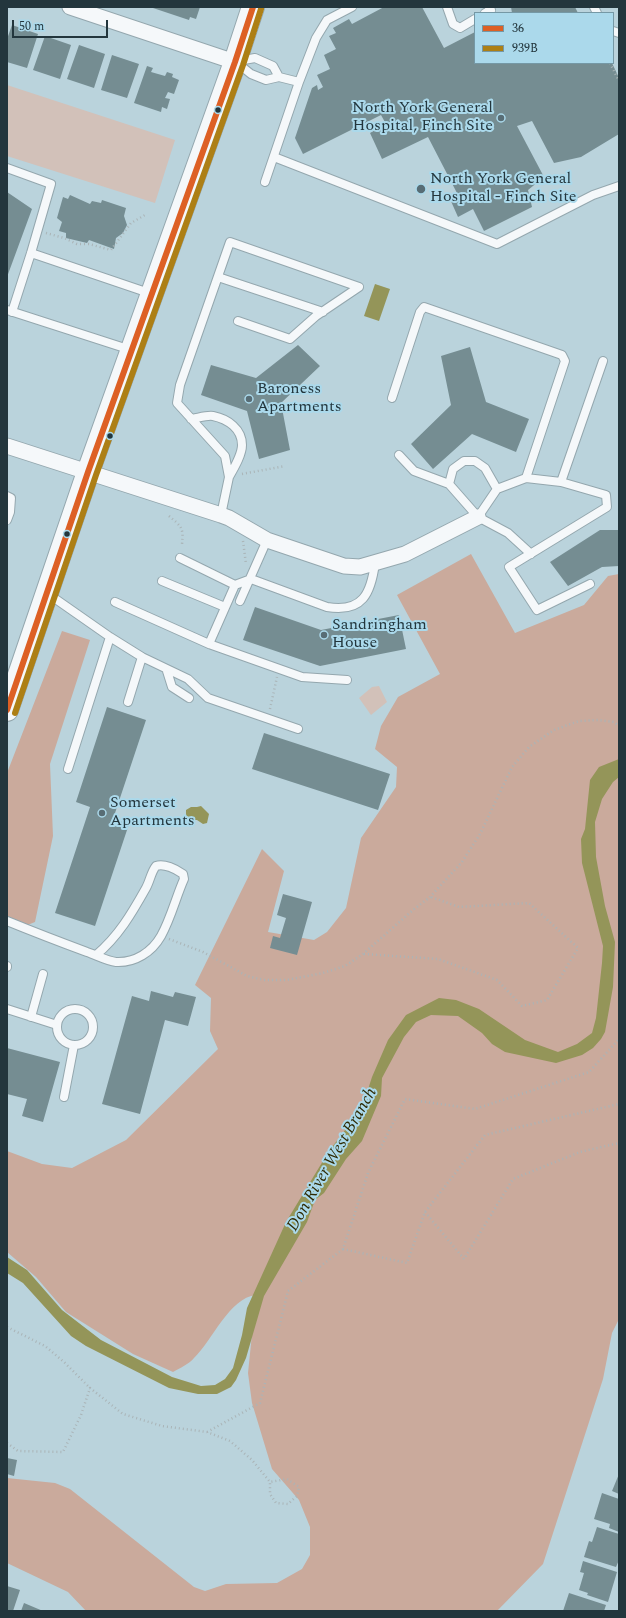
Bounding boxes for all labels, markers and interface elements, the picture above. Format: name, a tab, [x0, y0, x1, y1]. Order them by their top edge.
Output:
scale bar	[14, 12, 110, 38]
legend	[474, 12, 614, 64]
text: 50 m	[19, 17, 44, 36]
text: 36	[512, 19, 524, 38]
text: 939B	[512, 39, 538, 58]
place label: North York General Hospital, Finch Site	[352, 99, 493, 137]
unlabelled marker	[213, 105, 223, 115]
marker: North York General Hospital, Finch Site	[496, 113, 506, 123]
place label: North York General Hospital - Finch Site	[430, 170, 577, 208]
marker: North York General Hospital - Finch Site	[415, 183, 427, 195]
place label: Baroness Apartments	[257, 380, 342, 418]
marker: Baroness Apartments	[244, 394, 254, 404]
unlabelled marker	[105, 431, 115, 441]
unlabelled marker	[62, 529, 72, 539]
place label: Sandringham House	[332, 616, 427, 654]
marker: Sandringham House	[319, 630, 329, 640]
place label: Somerset Apartments	[110, 794, 195, 832]
marker: Somerset Apartments	[97, 808, 107, 818]
water label: Don River West Branch	[284, 1085, 382, 1235]

